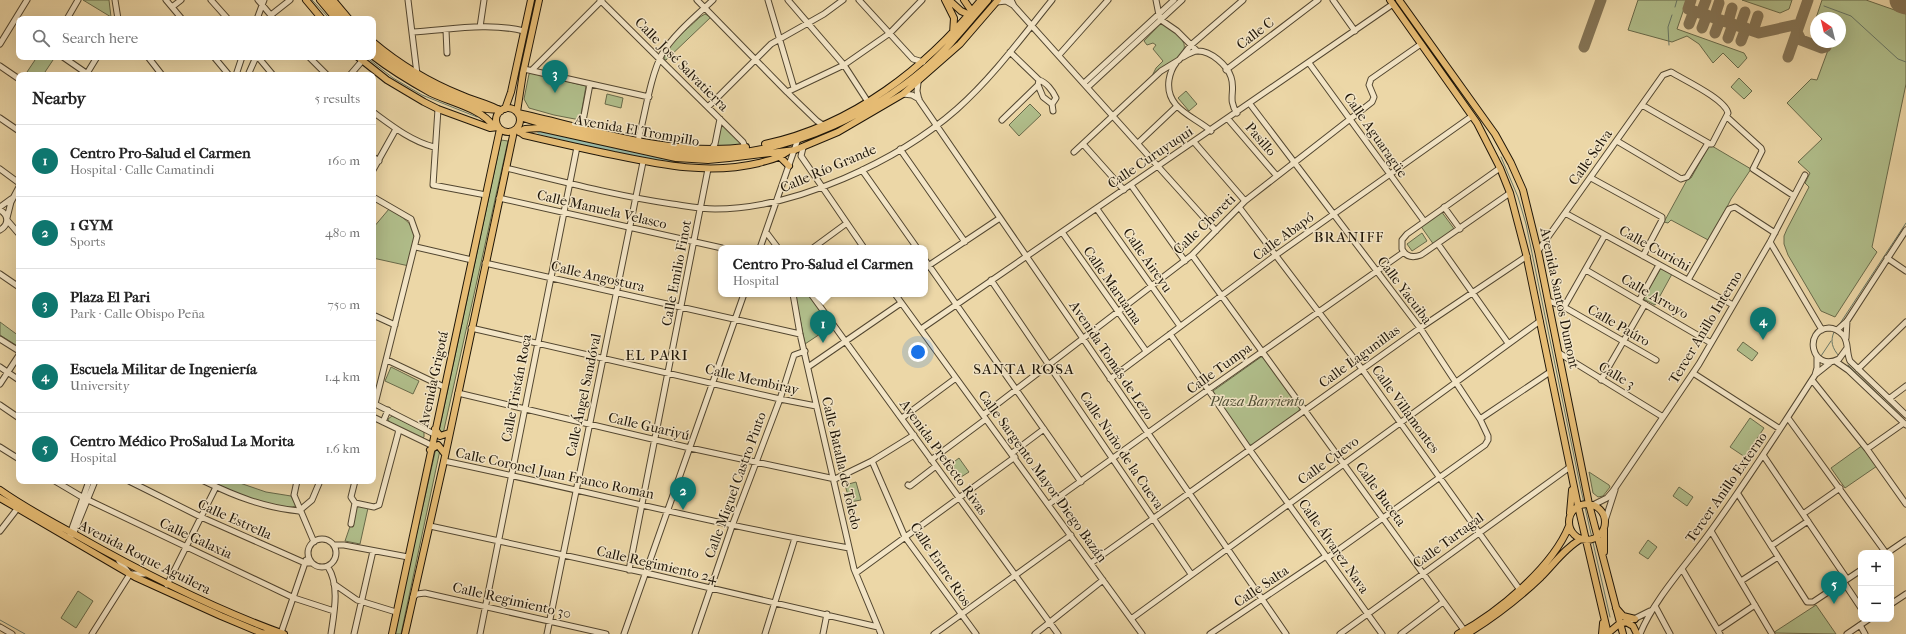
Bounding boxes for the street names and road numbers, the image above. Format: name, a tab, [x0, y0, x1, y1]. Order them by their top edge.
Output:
street label: Calle José Salvatierra	[631, 14, 732, 115]
street label: Calle C	[1233, 14, 1278, 53]
street label: Calle Aguaragüe	[1340, 90, 1411, 181]
street label: Avenida El Trompillo	[572, 111, 701, 150]
street label: Pasillo	[1241, 119, 1280, 160]
street label: Calle Curuyuqui	[1104, 123, 1196, 192]
street label: Calle Selva	[1565, 126, 1616, 189]
street label: Calle Río Grande	[778, 141, 879, 196]
street label: Calle Manuela Velasco	[535, 186, 668, 233]
street label: Calle Choreti	[1170, 191, 1239, 258]
street label: Calle Abapó	[1250, 209, 1317, 264]
street label: Calle Emilio Finot	[658, 219, 695, 327]
street label: Calle Curichi	[1616, 222, 1693, 275]
street label: Calle Aireyu	[1119, 225, 1176, 296]
street label: Avenida Santos Dumont	[1536, 225, 1583, 370]
street label: Calle Maruama	[1079, 243, 1146, 328]
street label: Calle Yacuiba	[1374, 253, 1436, 328]
street label: Calle Angostura	[549, 257, 647, 296]
street label: Tercer Anillo Interno	[1665, 268, 1746, 387]
street label: Calle Arroyo	[1618, 270, 1692, 323]
street label: Avenida Tomás de Lezo	[1065, 297, 1158, 423]
street label: Calle Paúro	[1585, 301, 1653, 350]
street label: Calle Lagunillas	[1316, 321, 1403, 391]
street label: Avenida Grigotá	[415, 329, 452, 430]
street label: Calle Tristán Roca	[498, 332, 535, 443]
street label: Calle Ángel Sandóval	[561, 332, 605, 458]
street label: Calle Tumpa	[1183, 339, 1256, 398]
street label: Calle 3	[1596, 358, 1638, 393]
street label: Calle Membiray	[703, 360, 801, 399]
street label: Calle Villamontes	[1368, 362, 1443, 457]
street label: Calle Sargento Mayor Diego Bazán	[974, 387, 1111, 566]
street label: Calle Nuño de la Cueva	[1076, 388, 1168, 513]
street label: Calle Batalla de Toledo	[818, 395, 865, 531]
street label: Avenida Prefecto Rivas	[896, 396, 991, 518]
street label: Calle Guariyú	[607, 409, 691, 444]
street label: Calle Miguel Castro Pinto	[701, 410, 770, 561]
street label: Tercer Anillo Externo	[1682, 429, 1771, 546]
street label: Calle Cuevo	[1294, 433, 1362, 488]
street label: Calle Coronel Juan Franco Roman	[454, 444, 656, 503]
street label: Calle Buceta	[1352, 459, 1410, 530]
street label: Calle Álvarez Nava	[1295, 495, 1374, 597]
street label: Calle Estrella	[195, 496, 275, 544]
street label: Calle Tartagal	[1410, 509, 1487, 572]
street label: Calle Galaxia	[157, 514, 235, 563]
street label: Avenida Roque Aguilera	[75, 516, 214, 598]
street label: Calle Entre Rios	[906, 519, 975, 609]
street label: Calle Regimiento 24	[595, 542, 720, 587]
street label: Calle Salta	[1231, 562, 1292, 611]
street label: Calle Regimiento 30	[451, 579, 573, 622]

